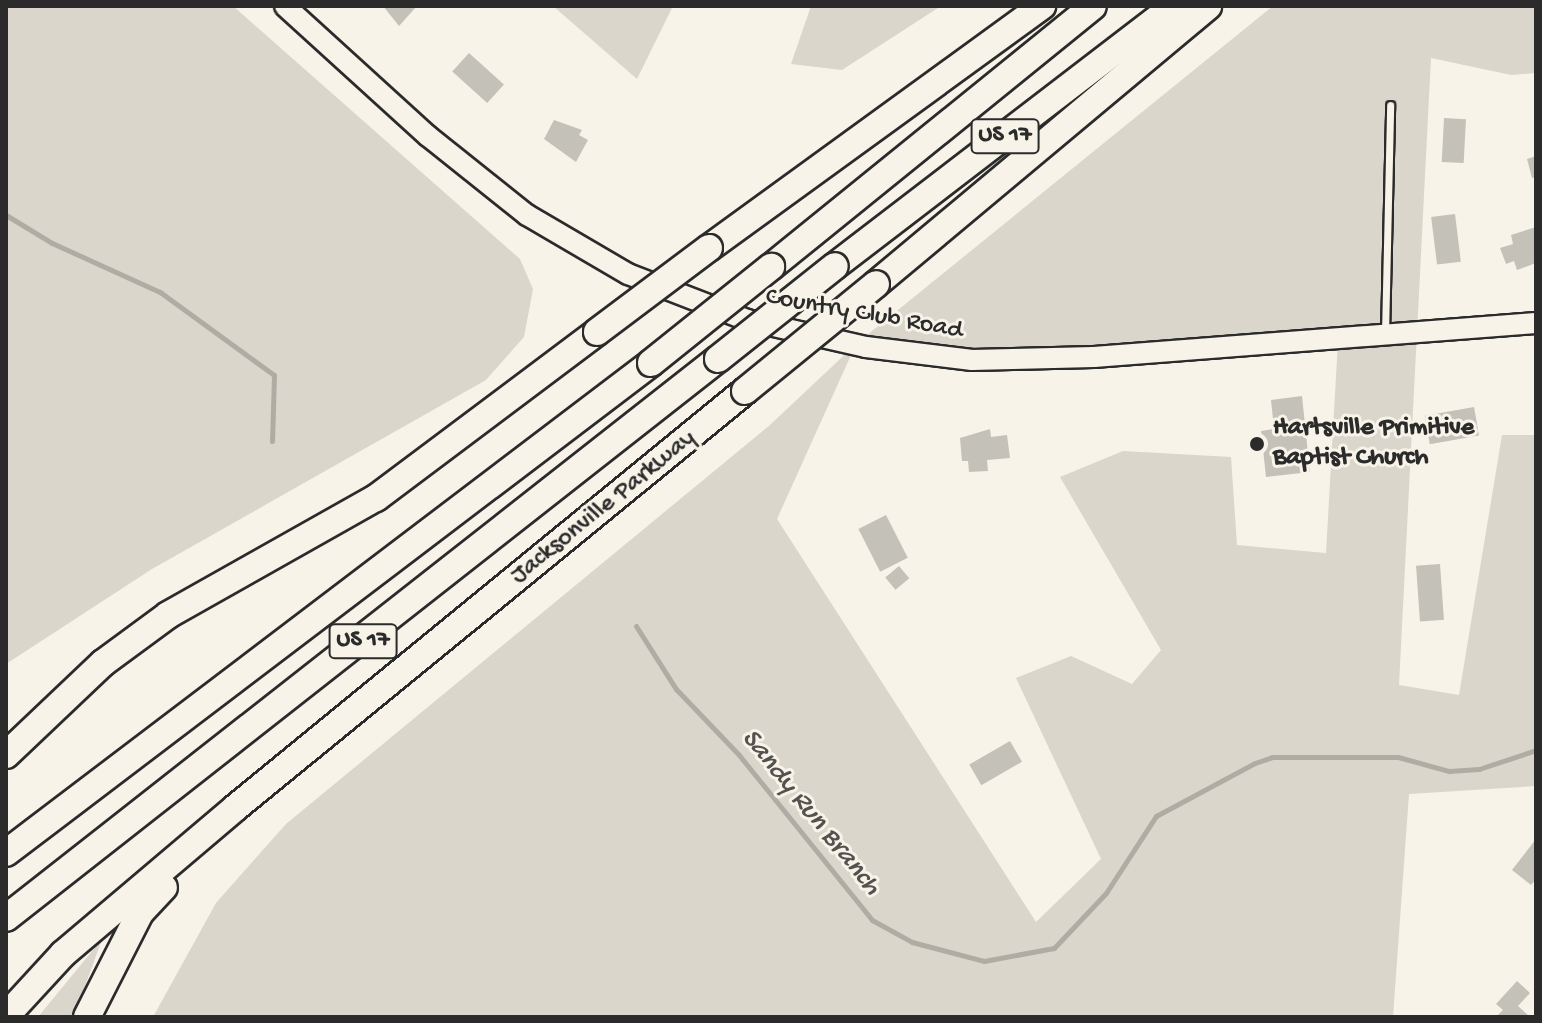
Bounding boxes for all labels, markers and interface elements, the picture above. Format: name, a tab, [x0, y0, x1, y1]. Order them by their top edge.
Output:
road number: US 17	[969, 116, 1041, 156]
street label: Country Club Road	[763, 282, 965, 348]
place label: Hartsville Primitive Baptist Church	[1273, 413, 1474, 474]
street label: Jacksonville Parkway	[505, 424, 703, 592]
marker: Hartsville Primitive Baptist Church	[1248, 435, 1266, 453]
road number: US 17	[327, 621, 399, 661]
water label: Sandy Run Branch	[733, 723, 887, 903]

